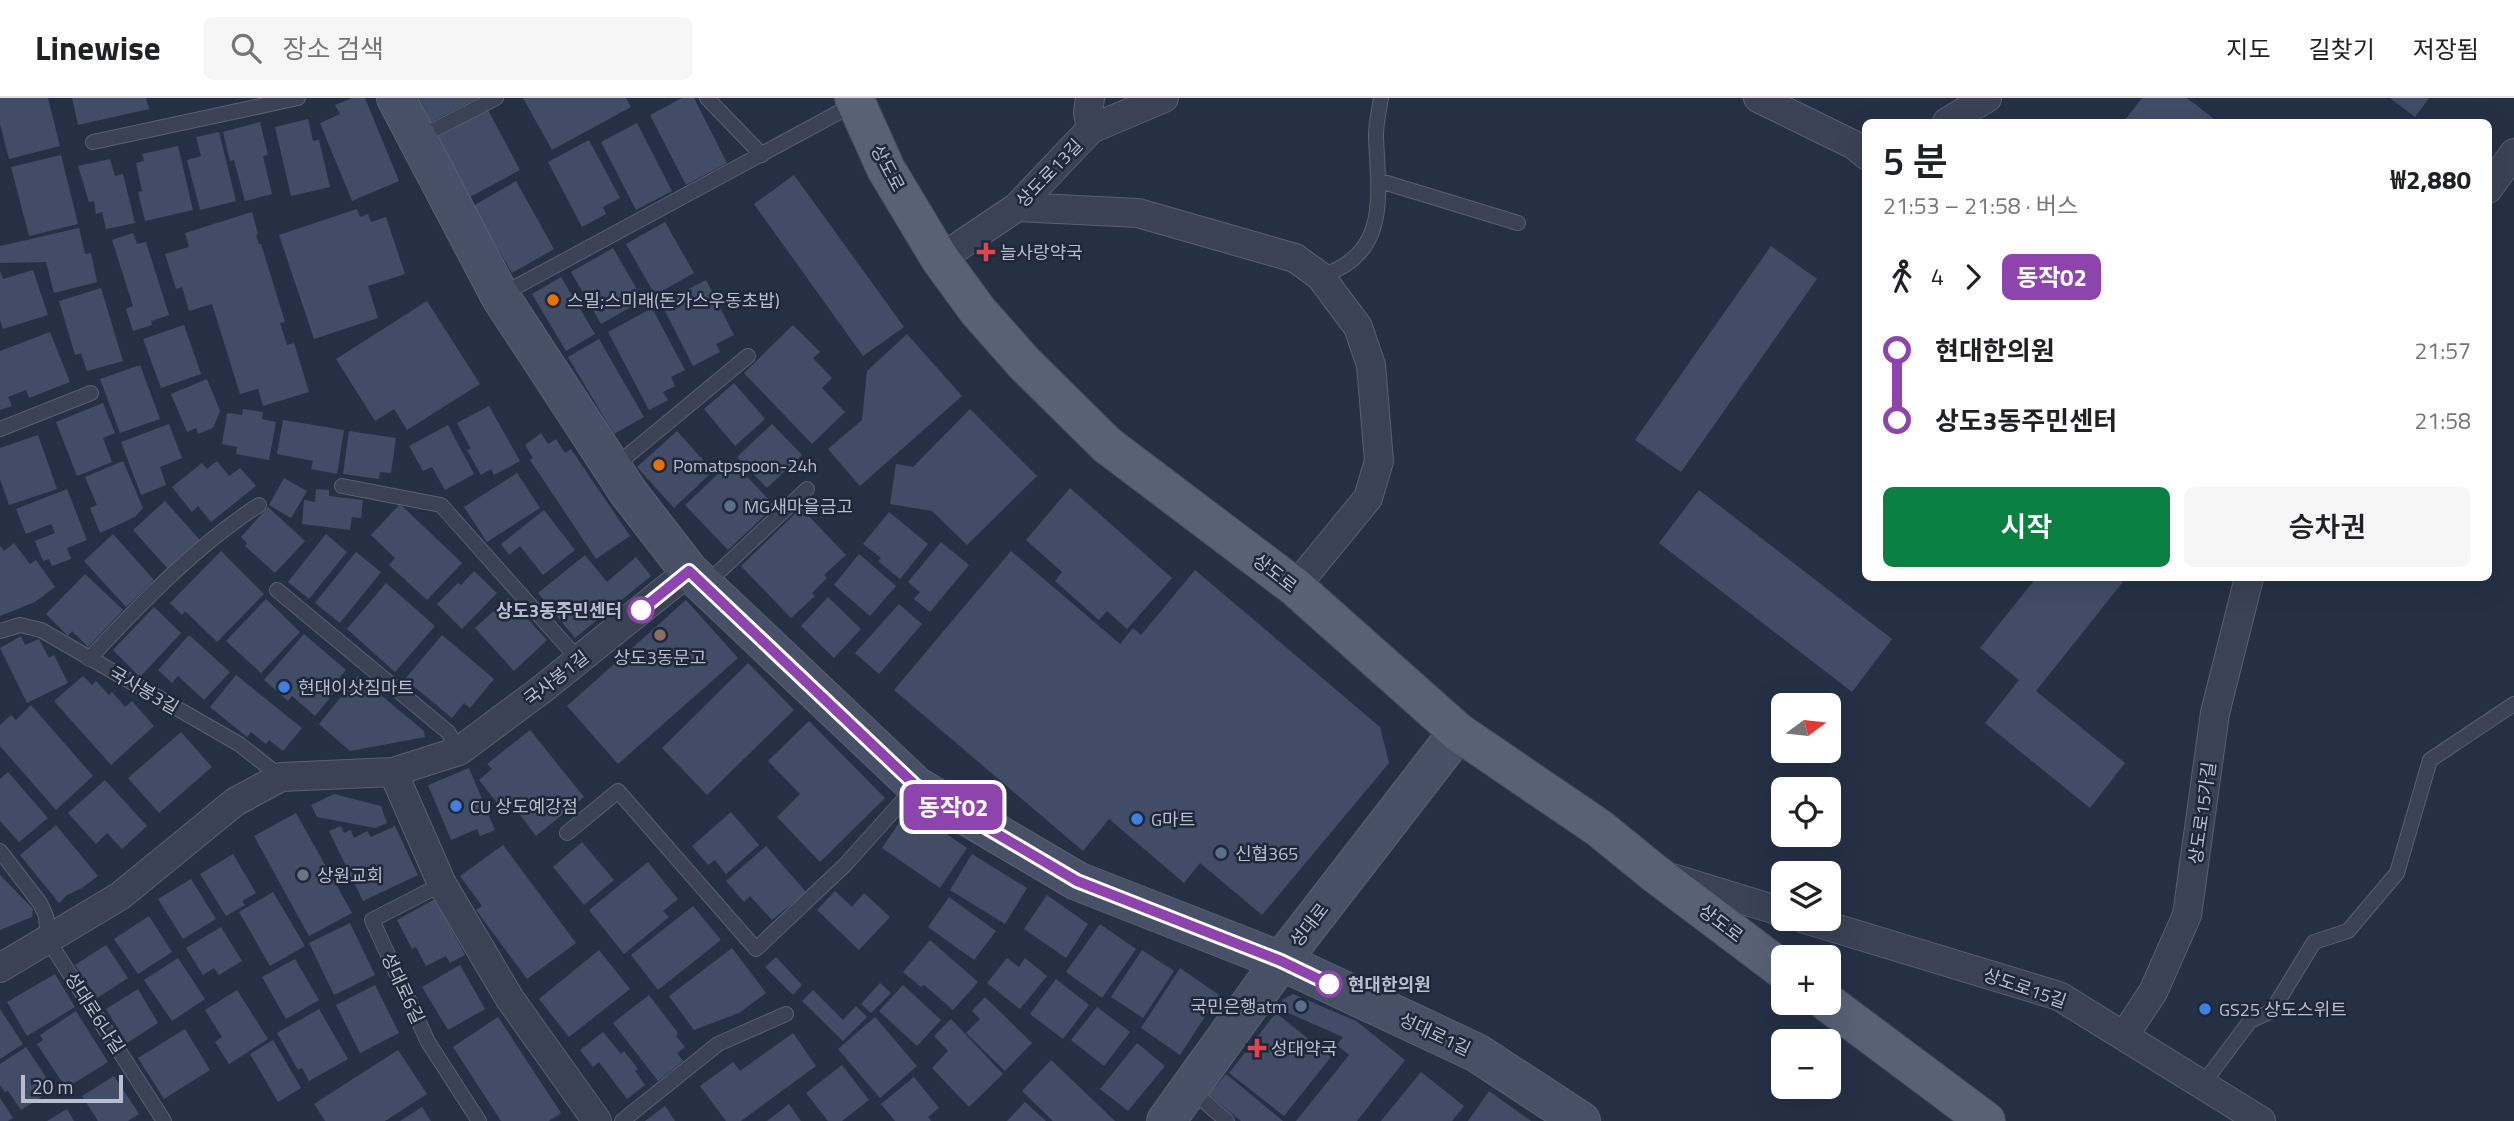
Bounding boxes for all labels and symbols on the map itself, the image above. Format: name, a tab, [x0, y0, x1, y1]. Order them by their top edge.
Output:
street label: 상도로13길	[1009, 133, 1089, 213]
street label: 상도로	[864, 140, 912, 196]
place label: 늘사랑약국	[1000, 239, 1083, 266]
marker: 늘사랑약국	[978, 244, 994, 260]
place label: 스밀;스미래(돈가스우동초밥)	[567, 287, 780, 314]
marker: 스밀;스미래(돈가스우동초밥)	[545, 292, 561, 308]
place label: Pomatpspoon-24h	[673, 452, 817, 479]
marker: Pomatpspoon-24h	[651, 457, 667, 473]
place label: MG새마을금고	[744, 493, 853, 520]
marker: MG새마을금고	[722, 498, 738, 514]
street label: 상도로	[1247, 547, 1303, 599]
place label: 상도3동주민센터	[496, 597, 622, 624]
marker: 상도3동주민센터	[628, 597, 654, 623]
marker: 상도3동문고	[652, 627, 668, 643]
street label: 국사봉1길	[518, 644, 594, 712]
place label: 상도3동문고	[614, 644, 706, 671]
street label: 국사봉3길	[104, 659, 184, 721]
place label: 현대이삿짐마트	[298, 674, 414, 701]
marker: 현대이삿짐마트	[276, 679, 292, 695]
north arrow	[1771, 693, 1841, 763]
street label: 상도로15가길	[2181, 760, 2223, 866]
line badge: 동작02	[904, 784, 1002, 830]
place label: CU 상도예강점	[470, 793, 578, 820]
marker: CU 상도예강점	[448, 798, 464, 814]
place label: G마트	[1151, 806, 1195, 833]
marker: G마트	[1129, 811, 1145, 827]
place label: 신협365	[1235, 840, 1298, 867]
marker: 신협365	[1213, 845, 1229, 861]
place label: 상원교회	[317, 862, 383, 889]
marker: 상원교회	[295, 867, 311, 883]
street label: 성대로	[1283, 897, 1335, 953]
street label: 상도로	[1693, 897, 1749, 949]
street label: 성대로6길	[375, 948, 431, 1028]
street label: 상도로15길	[1980, 961, 2070, 1015]
street label: 성대로6나길	[58, 967, 132, 1059]
marker: 현대한의원	[1316, 971, 1342, 997]
place label: 현대한의원	[1348, 971, 1431, 998]
place label: 국민은행atm	[1190, 993, 1287, 1020]
place label: GS25 상도스위트	[2219, 996, 2347, 1023]
marker: 국민은행atm	[1293, 998, 1309, 1014]
marker: GS25 상도스위트	[2197, 1001, 2213, 1017]
street label: 성대로1길	[1395, 1006, 1475, 1062]
place label: 성대약국	[1271, 1035, 1337, 1062]
marker: 성대약국	[1249, 1040, 1265, 1056]
scale bar	[21, 1072, 122, 1104]

